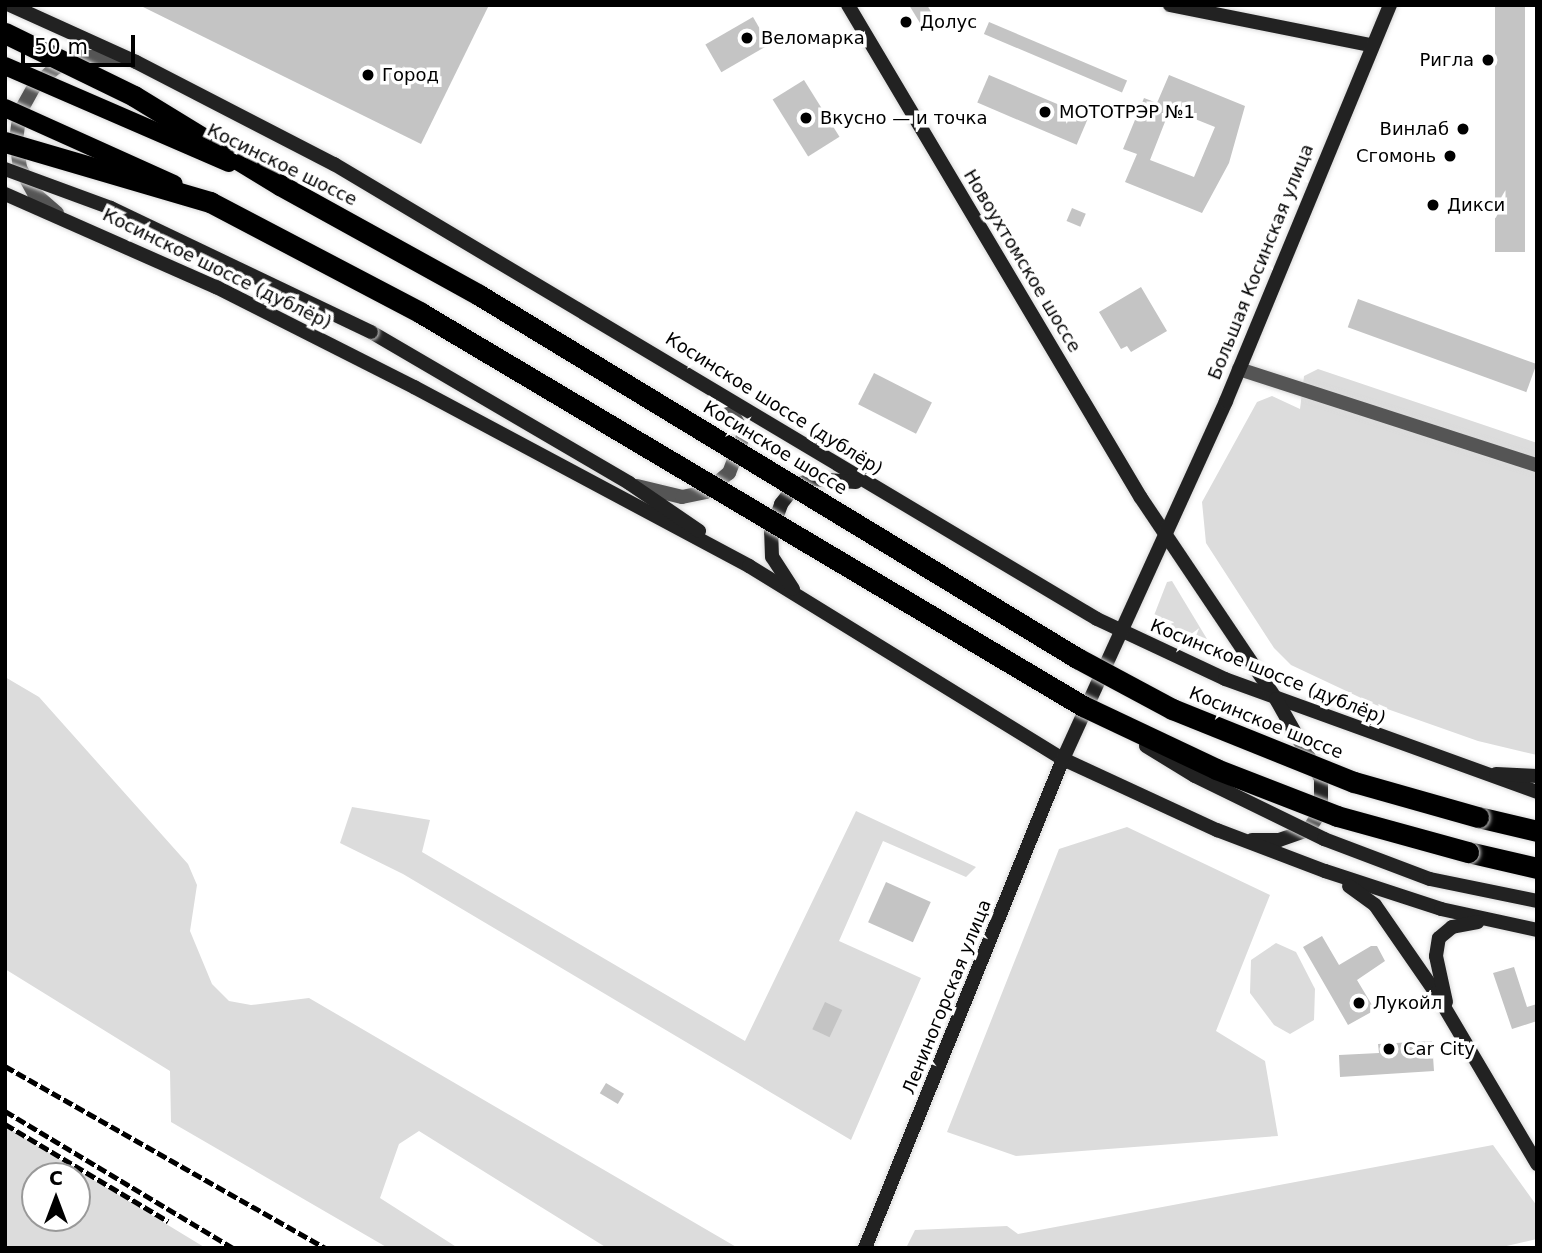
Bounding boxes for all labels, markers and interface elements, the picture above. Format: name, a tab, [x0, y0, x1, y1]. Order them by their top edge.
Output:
place label: Долус	[920, 11, 977, 33]
marker: Долус	[898, 14, 914, 30]
scale bar	[24, 21, 138, 65]
place label: Веломарка	[761, 27, 865, 49]
marker: Веломарка	[739, 30, 755, 46]
text: 50 m	[34, 35, 88, 59]
place label: Ригла	[1419, 49, 1474, 71]
marker: Ригла	[1480, 52, 1496, 68]
place label: Город	[382, 64, 439, 86]
marker: Город	[360, 67, 376, 83]
place label: МОТОТРЭР №1	[1059, 101, 1195, 123]
marker: МОТОТРЭР №1	[1037, 104, 1053, 120]
place label: Вкусно — и точка	[820, 107, 987, 129]
marker: Вкусно — и точка	[798, 110, 814, 126]
place label: Винлаб	[1380, 118, 1449, 140]
street label: Косинское шоссе	[204, 119, 360, 211]
marker: Винлаб	[1455, 121, 1471, 137]
street label: Большая Косинская улица	[1204, 141, 1318, 383]
place label: Сгомонь	[1356, 145, 1436, 167]
marker: Сгомонь	[1442, 148, 1458, 164]
street label: Новоухтомское шоссе	[959, 166, 1085, 356]
place label: Дикси	[1447, 194, 1505, 216]
marker: Дикси	[1425, 197, 1441, 213]
street label: Косинское шоссе (дублёр)	[99, 204, 335, 334]
street label: Косинское шоссе (дублёр)	[661, 328, 887, 480]
street label: Косинское шоссе	[699, 396, 851, 500]
street label: Косинское шоссе (дублёр)	[1147, 615, 1389, 729]
street label: Косинское шоссе	[1186, 682, 1346, 764]
street label: Лениногорская улица	[898, 896, 996, 1098]
place label: Лукойл	[1373, 992, 1442, 1014]
marker: Лукойл	[1351, 995, 1367, 1011]
place label: Car City	[1403, 1038, 1475, 1060]
marker: Car City	[1381, 1041, 1397, 1057]
north arrow	[21, 1162, 91, 1232]
text: С	[49, 1167, 63, 1189]

